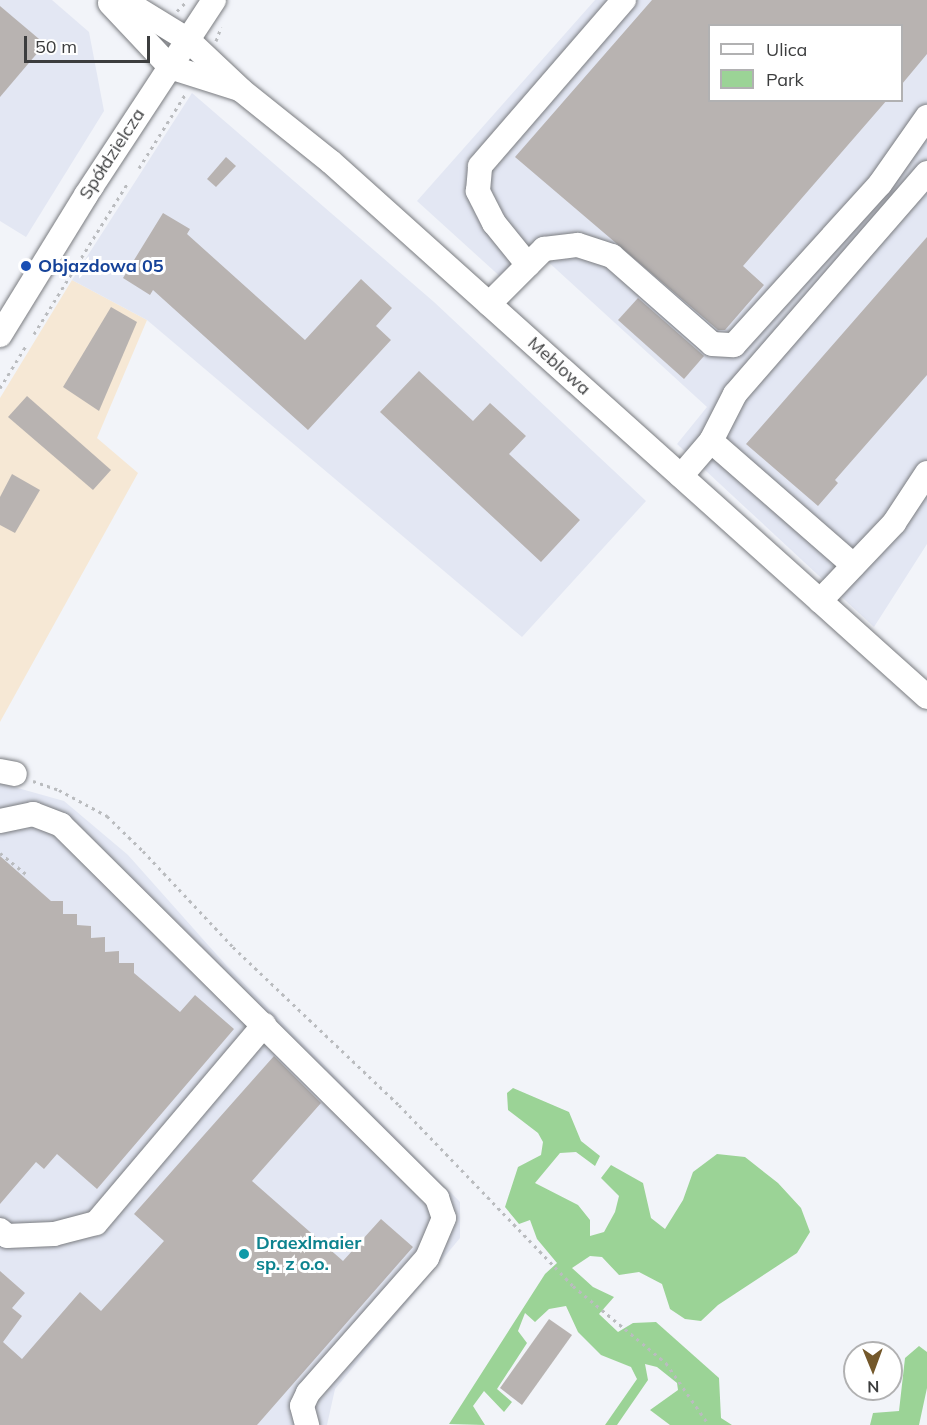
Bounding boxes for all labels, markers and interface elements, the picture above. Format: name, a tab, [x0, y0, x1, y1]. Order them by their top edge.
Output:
scale bar	[27, 24, 153, 62]
legend	[708, 24, 903, 102]
text: 50 m	[35, 35, 77, 58]
text: Ulica	[766, 38, 807, 61]
text: Park	[766, 68, 804, 91]
street label: Spółdzielcza	[75, 104, 149, 204]
place label: Objazdowa 05	[38, 255, 164, 277]
marker: Objazdowa 05	[19, 259, 33, 273]
street label: Meblowa	[523, 332, 595, 400]
place label: Draexlmaier sp. z o.o.	[256, 1233, 361, 1276]
marker: Draexlmaier sp. z o.o.	[237, 1247, 251, 1261]
north arrow	[843, 1341, 903, 1401]
text: N	[867, 1377, 879, 1397]

